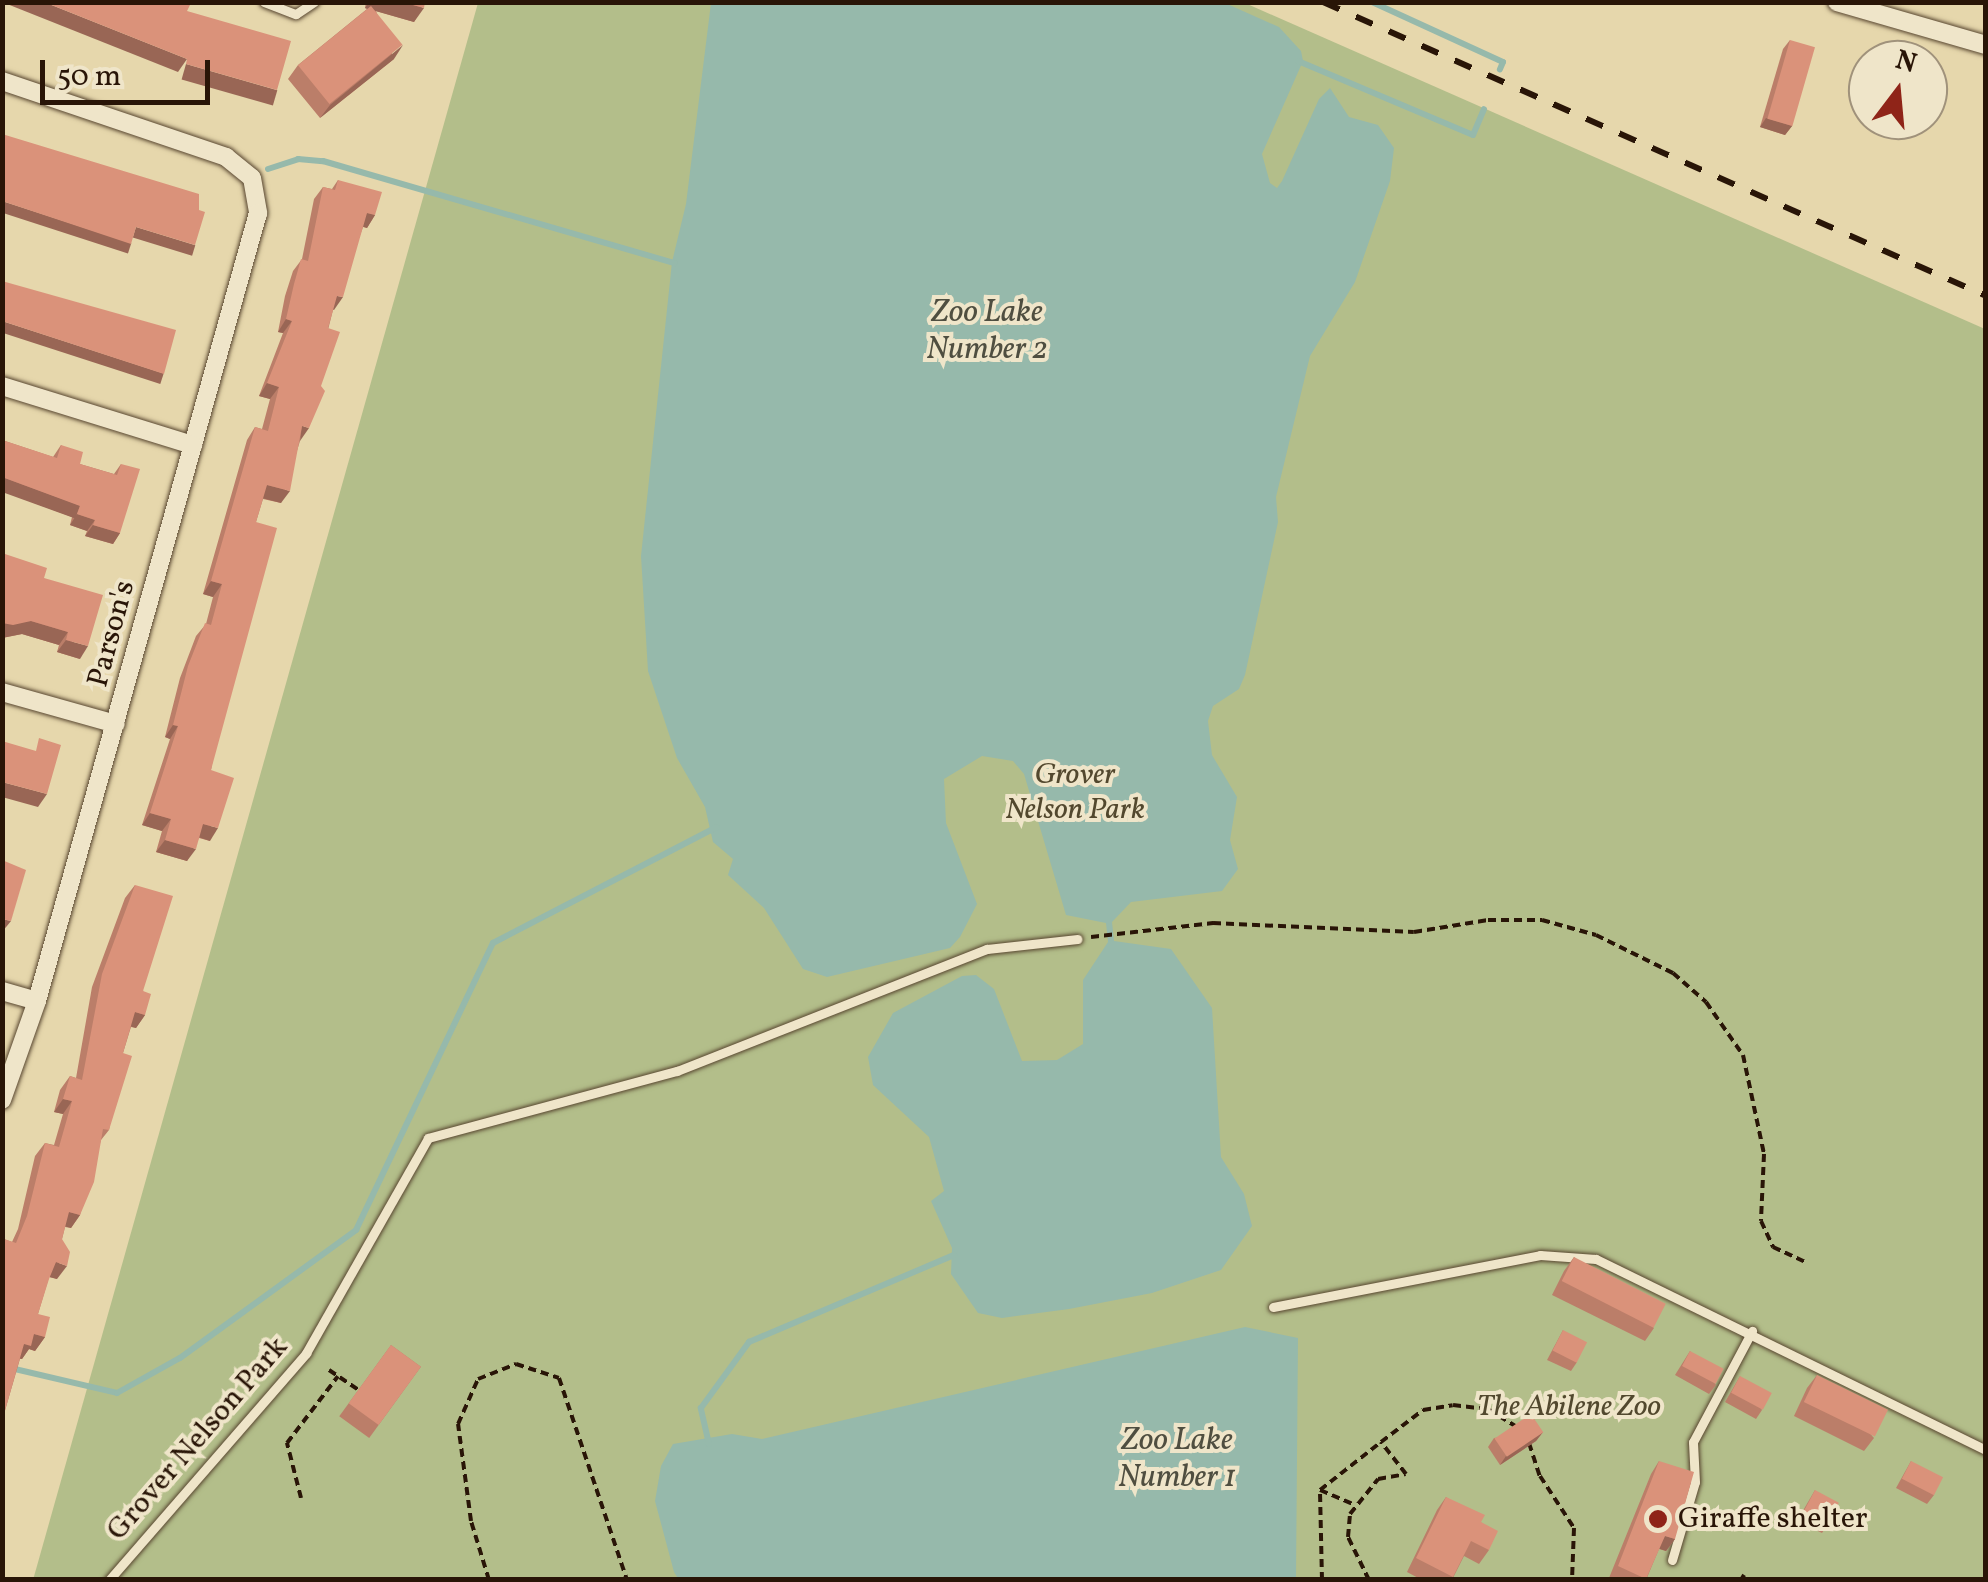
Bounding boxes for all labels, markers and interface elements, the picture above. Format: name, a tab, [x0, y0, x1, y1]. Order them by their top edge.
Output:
scale bar	[45, 40, 215, 102]
north arrow	[1848, 40, 1948, 140]
text: N	[1891, 41, 1921, 84]
text: 50 m	[57, 56, 121, 98]
water label: Zoo Lake Number 2	[926, 295, 1048, 370]
street label: Parson's	[81, 577, 143, 691]
park label: Grover Nelson Park	[1005, 757, 1145, 828]
street label: Grover Nelson Park	[100, 1330, 296, 1548]
park label: The Abilene Zoo	[1477, 1389, 1661, 1425]
water label: Zoo Lake Number 1	[1118, 1423, 1236, 1498]
place label: Giraffe shelter	[1678, 1501, 1868, 1537]
marker: Giraffe shelter	[1647, 1508, 1669, 1530]

